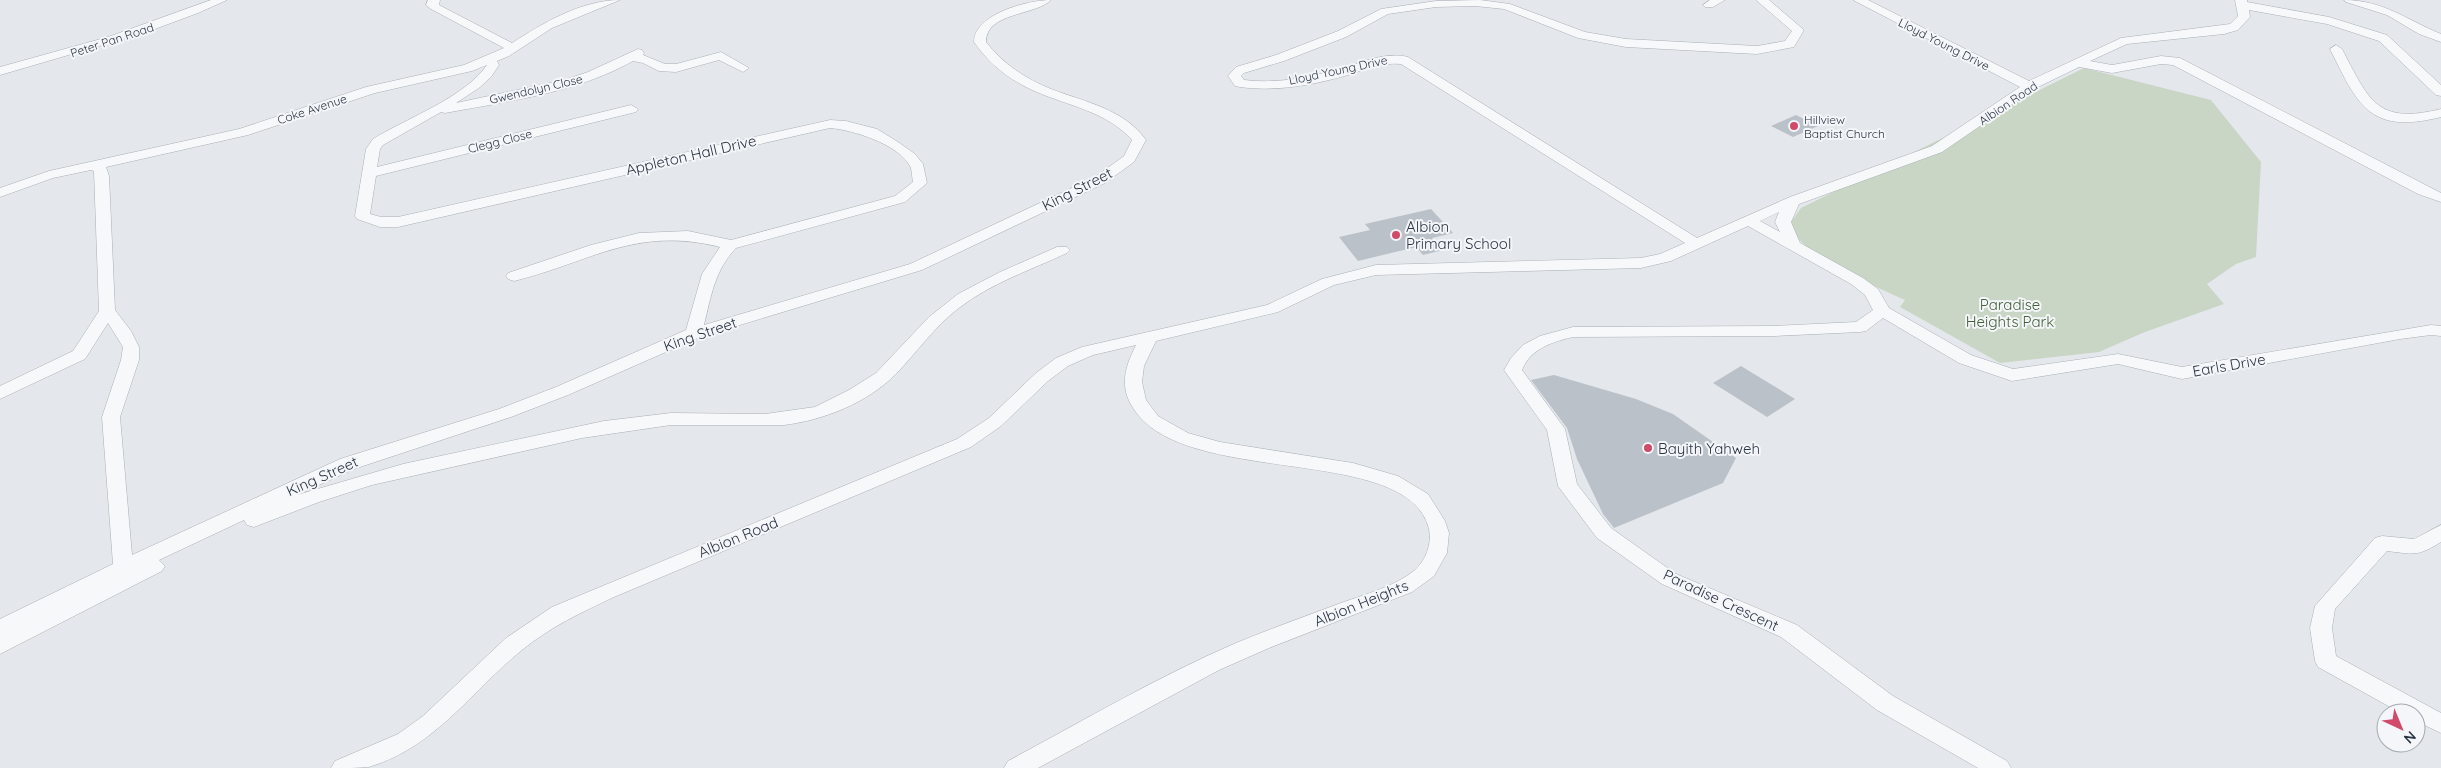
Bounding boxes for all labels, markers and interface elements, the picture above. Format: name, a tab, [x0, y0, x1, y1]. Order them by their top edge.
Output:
street label: Lloyd Young Drive	[1896, 15, 1992, 74]
street label: Peter Pan Road	[68, 19, 156, 61]
street label: Lloyd Young Drive	[1287, 52, 1389, 88]
street label: Gwendolyn Close	[488, 71, 584, 107]
street label: Albion Road	[1976, 78, 2040, 128]
street label: Coke Avenue	[275, 91, 349, 127]
place label: Hillview Baptist Church	[1804, 112, 1885, 141]
marker: Hillview Baptist Church	[1788, 120, 1800, 132]
street label: Clegg Close	[466, 126, 534, 156]
street label: Appleton Hall Drive	[624, 131, 758, 179]
street label: King Street	[1039, 163, 1115, 215]
place label: Albion Primary School	[1406, 217, 1511, 253]
marker: Albion Primary School	[1390, 229, 1402, 241]
park label: Paradise Heights Park	[1966, 295, 2054, 331]
street label: King Street	[661, 313, 739, 355]
street label: Earls Drive	[2191, 349, 2267, 381]
place label: Bayith Yahweh	[1658, 439, 1760, 458]
marker: Bayith Yahweh	[1642, 442, 1654, 454]
street label: King Street	[283, 452, 361, 500]
street label: Albion Road	[695, 512, 781, 562]
street label: Paradise Crescent	[1660, 565, 1782, 635]
street label: Albion Heights	[1311, 575, 1411, 631]
north arrow	[2376, 703, 2426, 753]
text: N	[2400, 727, 2420, 747]

